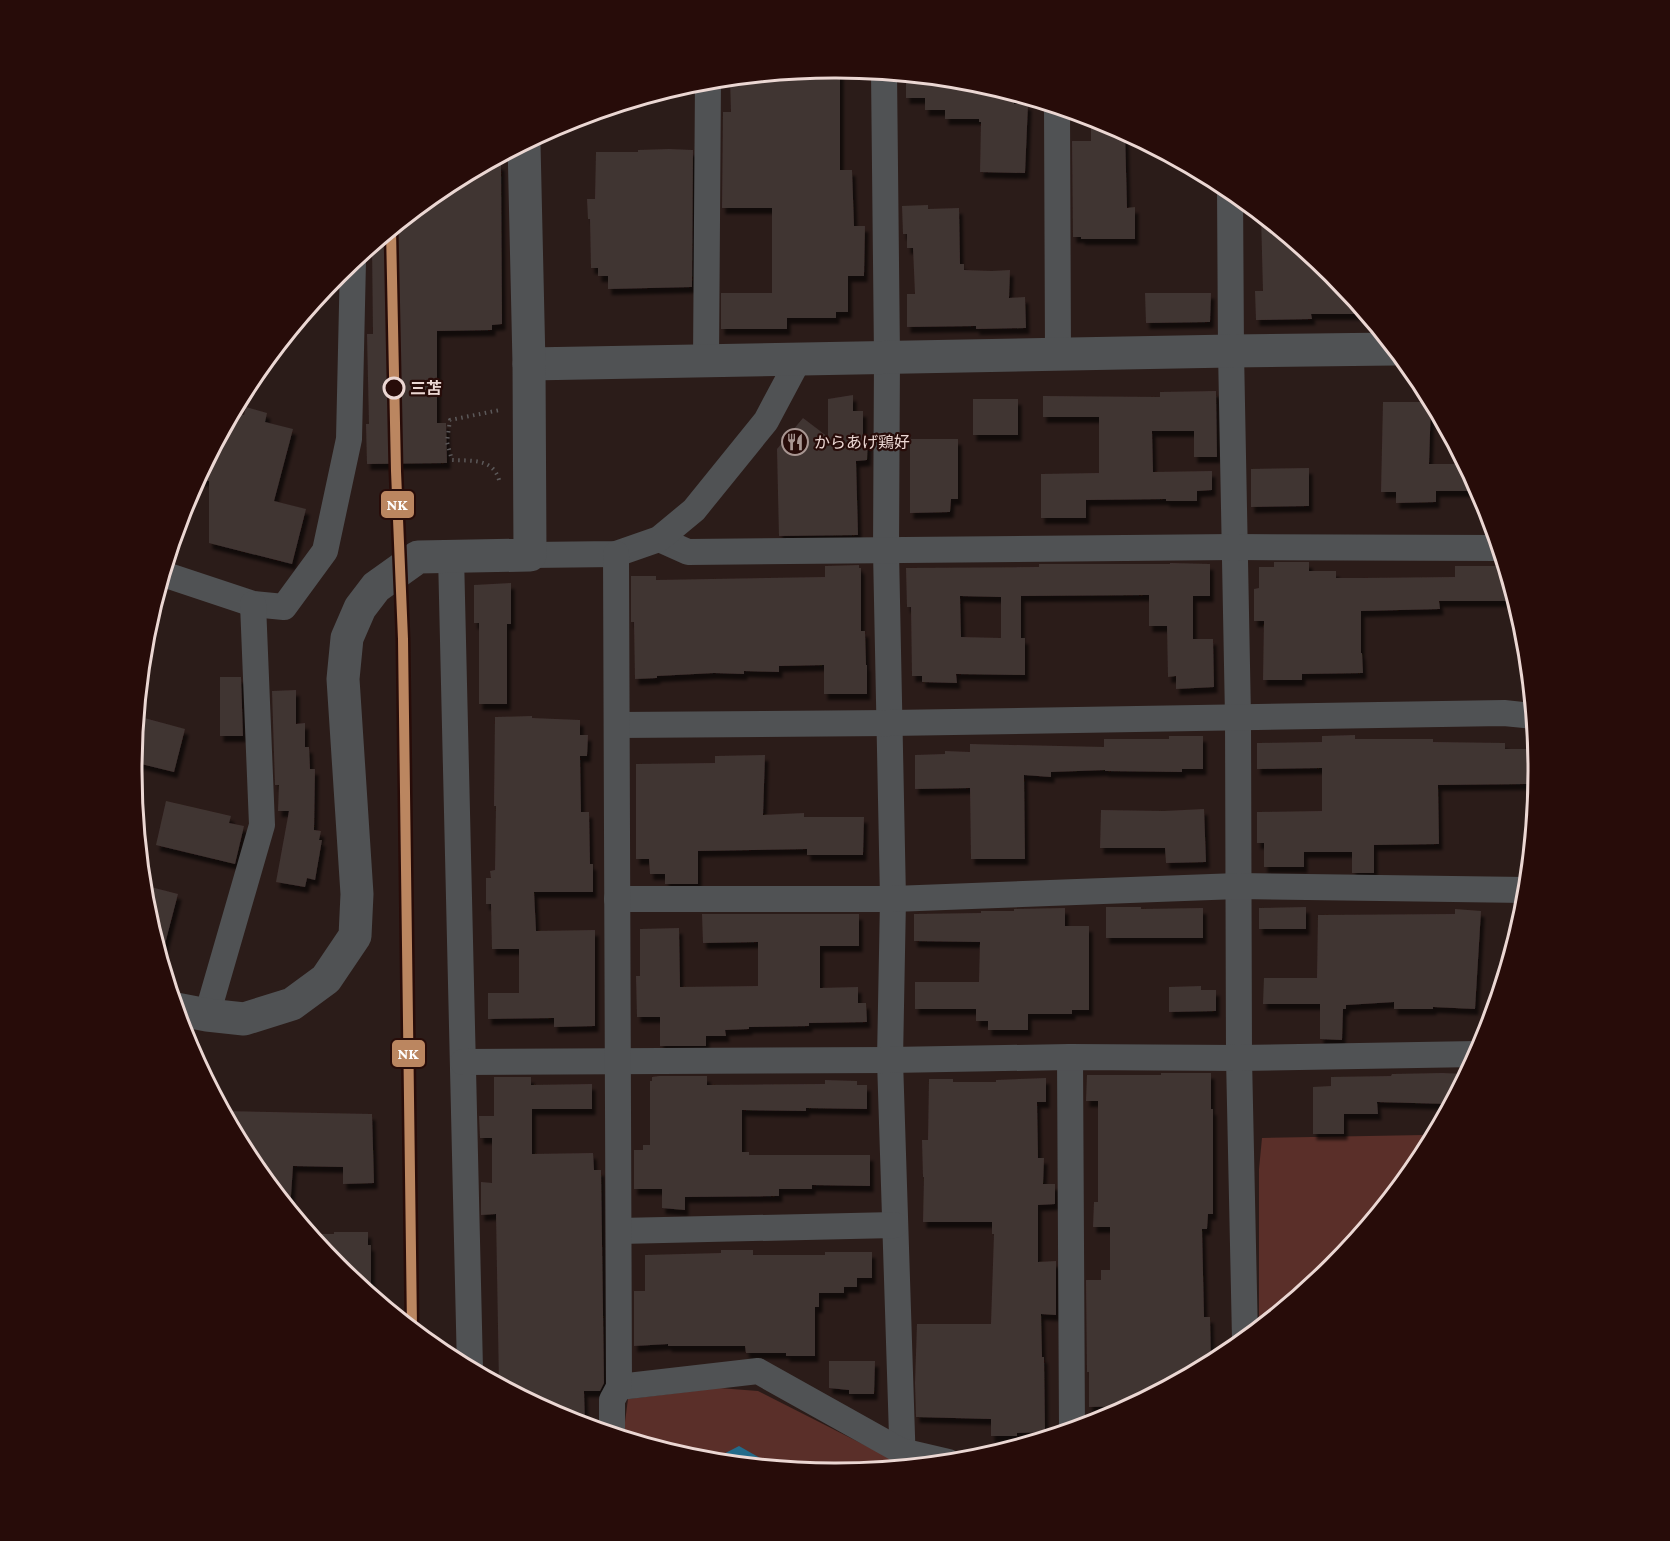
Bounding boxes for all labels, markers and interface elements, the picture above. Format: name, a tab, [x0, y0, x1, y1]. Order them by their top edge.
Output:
marker: 三苫	[383, 377, 405, 399]
place label: 三苫	[410, 380, 442, 397]
restaurant icon: からあげ鶏好	[780, 427, 810, 457]
place label: からあげ鶏好	[814, 434, 910, 451]
line badge: NK	[380, 490, 415, 519]
text: NK	[386, 496, 408, 513]
line badge: NK	[391, 1039, 426, 1068]
text: NK	[397, 1045, 419, 1062]

